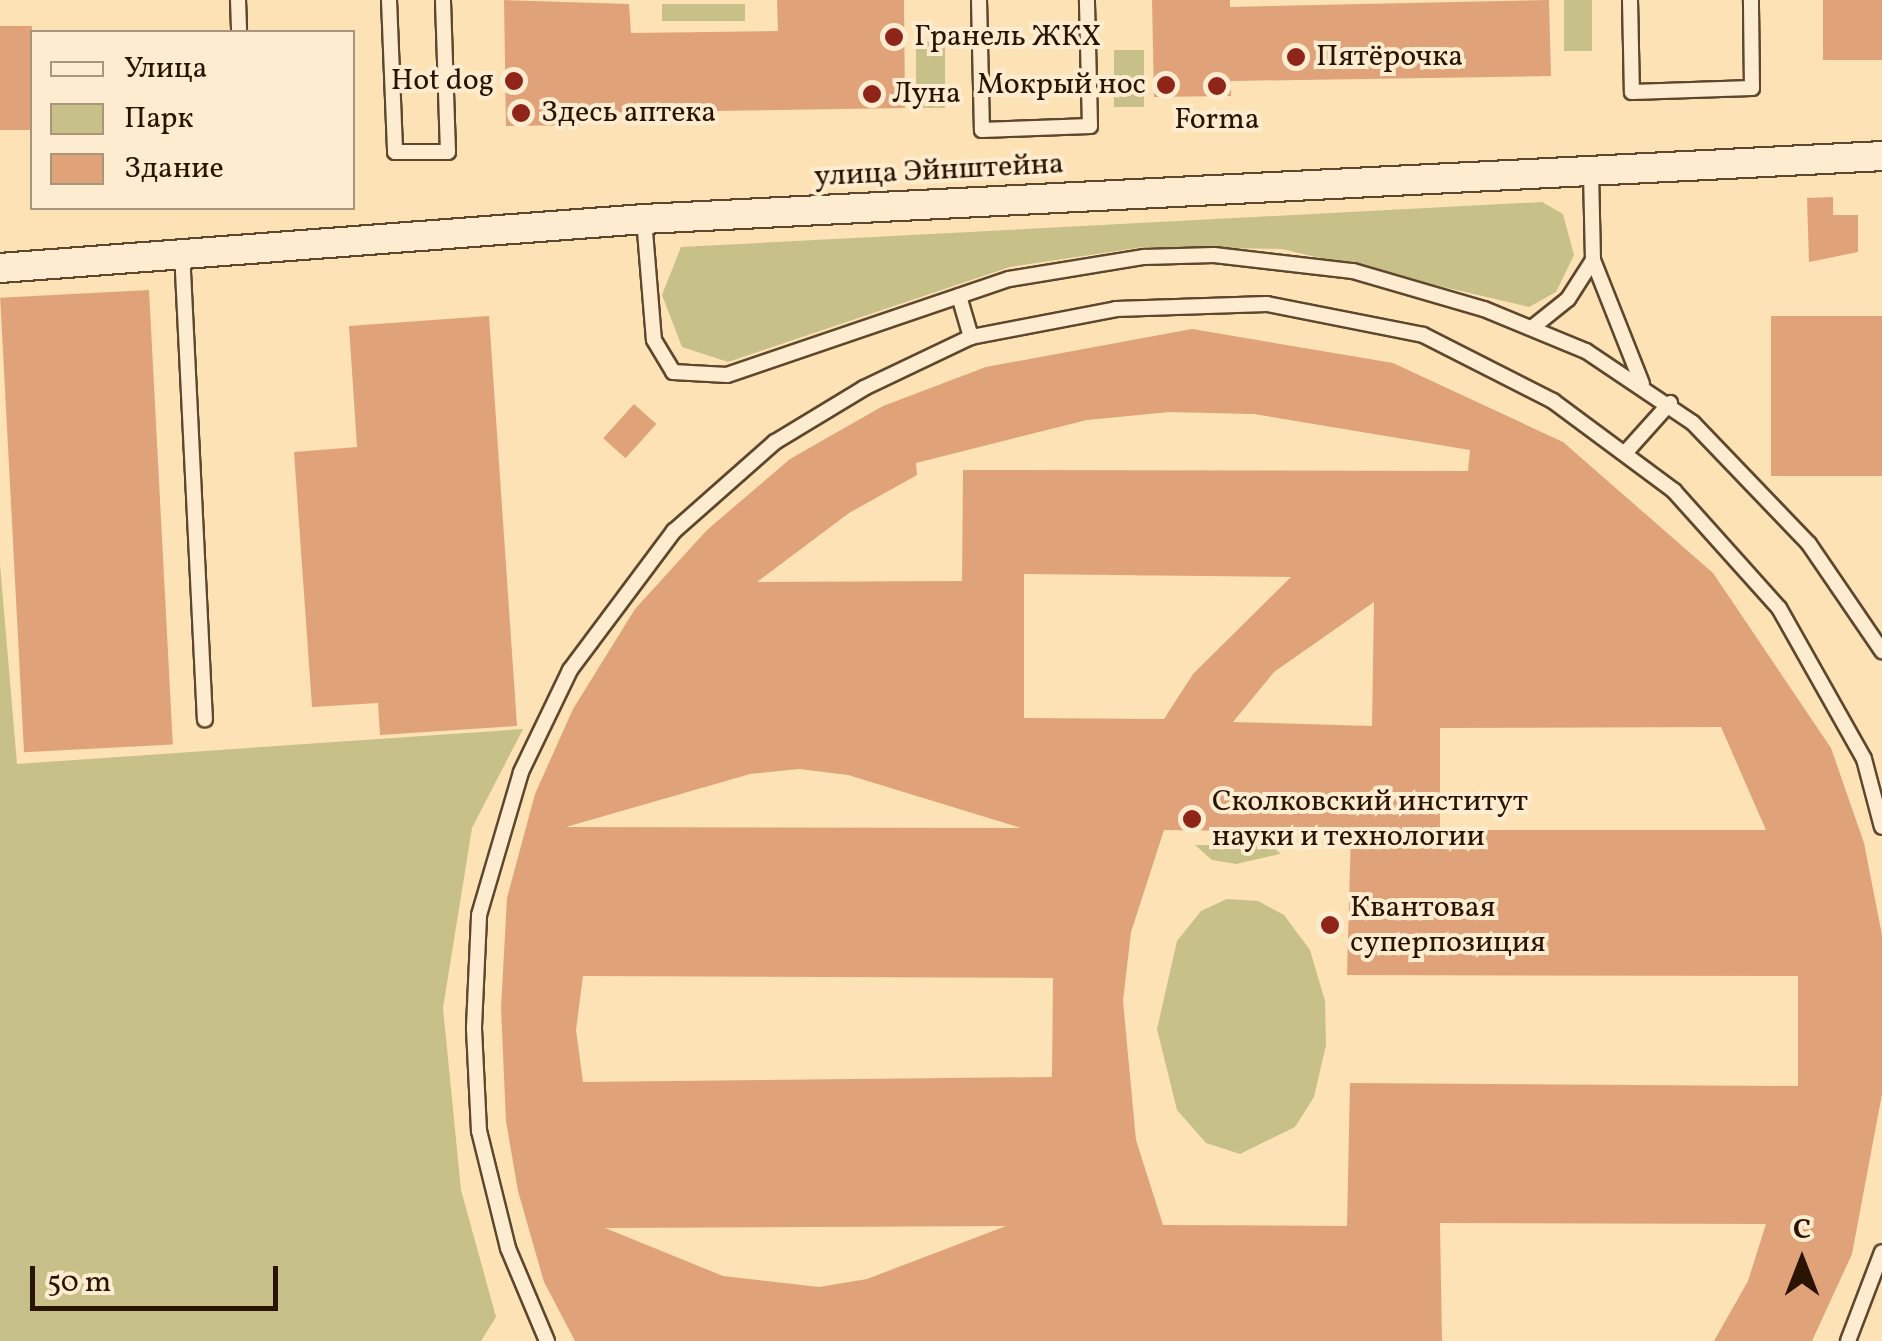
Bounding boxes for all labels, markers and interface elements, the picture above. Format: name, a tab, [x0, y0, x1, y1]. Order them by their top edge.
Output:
place label: Гранель ЖКХ	[914, 19, 1101, 55]
marker: Гранель ЖКХ	[883, 26, 905, 48]
legend	[30, 30, 355, 210]
place label: Пятёрочка	[1316, 39, 1463, 75]
marker: Пятёрочка	[1285, 46, 1307, 68]
text: Улица	[124, 48, 207, 90]
place label: Hot dog	[391, 63, 494, 99]
place label: Мокрый нос	[976, 67, 1146, 103]
marker: Hot dog	[503, 70, 525, 92]
marker: Мокрый нос	[1155, 74, 1177, 96]
marker: Forma	[1206, 75, 1228, 97]
place label: Луна	[892, 76, 961, 112]
marker: Луна	[861, 83, 883, 105]
place label: Здесь аптека	[541, 95, 716, 131]
text: Парк	[124, 98, 193, 140]
marker: Здесь аптека	[510, 102, 532, 124]
place label: Forma	[1174, 102, 1260, 138]
street label: улица Эйнштейна	[813, 146, 1065, 196]
text: Здание	[124, 148, 224, 190]
place label: Сколковский институт науки и технологии	[1212, 784, 1528, 854]
marker: Сколковский институт науки и технологии	[1181, 808, 1203, 830]
place label: Квантовая суперпозиция	[1350, 890, 1546, 960]
marker: Квантовая суперпозиция	[1319, 914, 1341, 936]
north arrow	[1752, 1211, 1852, 1311]
text: С	[1793, 1211, 1811, 1250]
scale bar	[35, 1246, 282, 1308]
text: 50 m	[47, 1262, 111, 1304]

